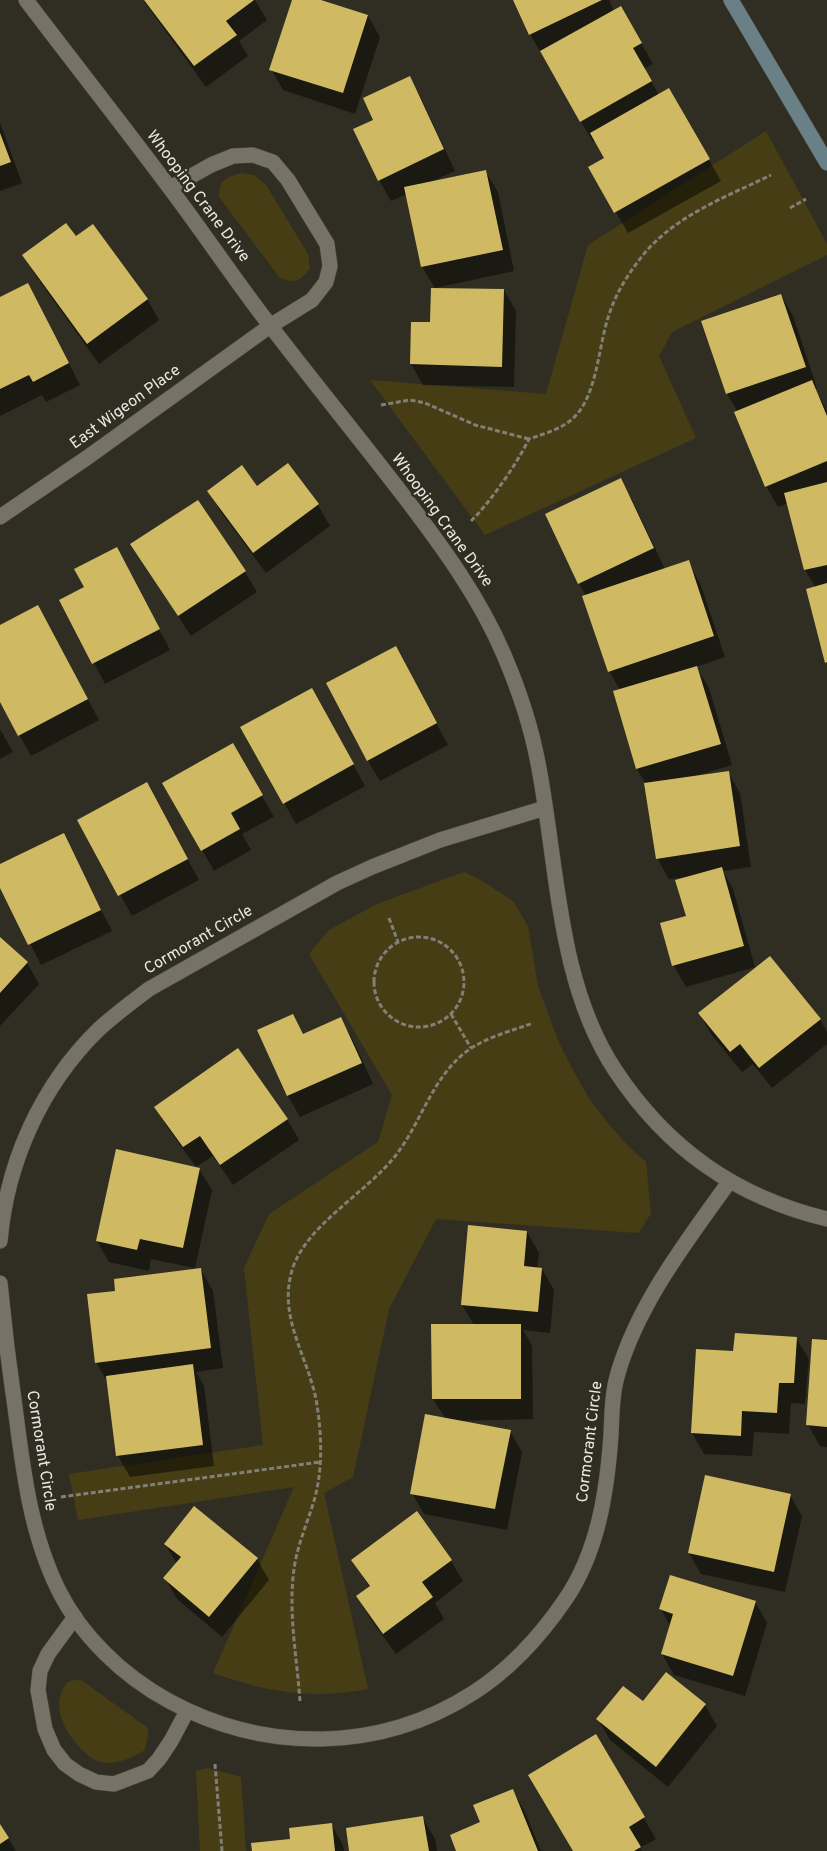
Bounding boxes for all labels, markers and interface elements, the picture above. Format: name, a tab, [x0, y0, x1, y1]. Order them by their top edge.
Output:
street label: Whooping Crane Drive	[141, 127, 253, 267]
street label: East Wigeon Place	[67, 362, 185, 454]
street label: Whooping Crane Drive	[386, 451, 496, 591]
street label: Cormorant Circle	[141, 902, 257, 980]
street label: Cormorant Circle	[574, 1380, 608, 1504]
street label: Cormorant Circle	[21, 1389, 59, 1513]

